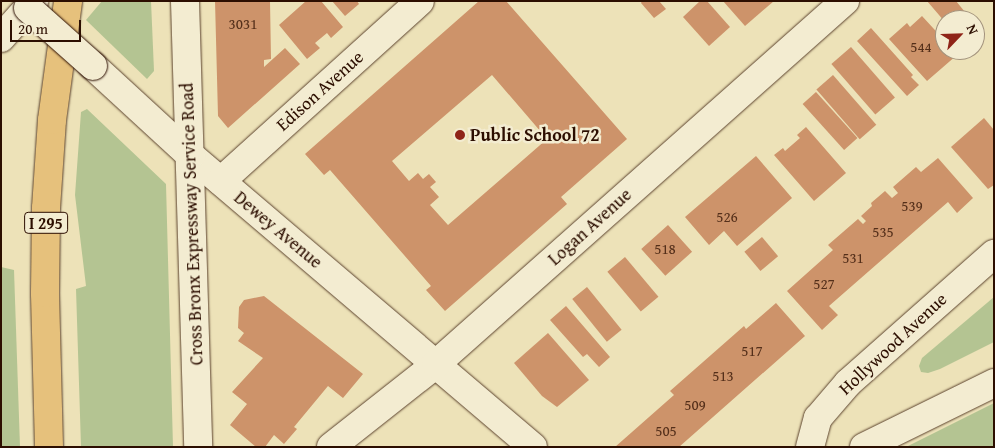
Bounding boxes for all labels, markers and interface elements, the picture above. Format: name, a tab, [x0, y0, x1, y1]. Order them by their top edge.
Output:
scale bar	[12, 10, 84, 42]
north arrow	[935, 10, 985, 60]
house number: 3031	[229, 15, 257, 33]
text: 20 m	[18, 18, 48, 39]
text: N	[962, 21, 984, 38]
house number: 544	[910, 38, 932, 56]
street label: Edison Avenue	[272, 46, 368, 136]
street label: Cross Bronx Expressway Service Road	[176, 82, 208, 366]
place label: Public School 72	[470, 124, 600, 146]
marker: Public School 72	[454, 129, 466, 141]
street label: Logan Avenue	[544, 184, 636, 270]
street label: Dewey Avenue	[230, 187, 326, 273]
house number: 539	[901, 197, 923, 215]
house number: 526	[716, 208, 738, 226]
road number: I 295	[23, 210, 68, 237]
house number: 535	[872, 223, 894, 241]
house number: 518	[654, 240, 676, 258]
house number: 531	[842, 249, 864, 267]
house number: 527	[813, 275, 835, 293]
street label: Hollywood Avenue	[834, 288, 952, 400]
house number: 517	[741, 342, 763, 360]
house number: 513	[712, 367, 734, 385]
house number: 509	[684, 396, 706, 414]
house number: 505	[655, 422, 677, 440]

